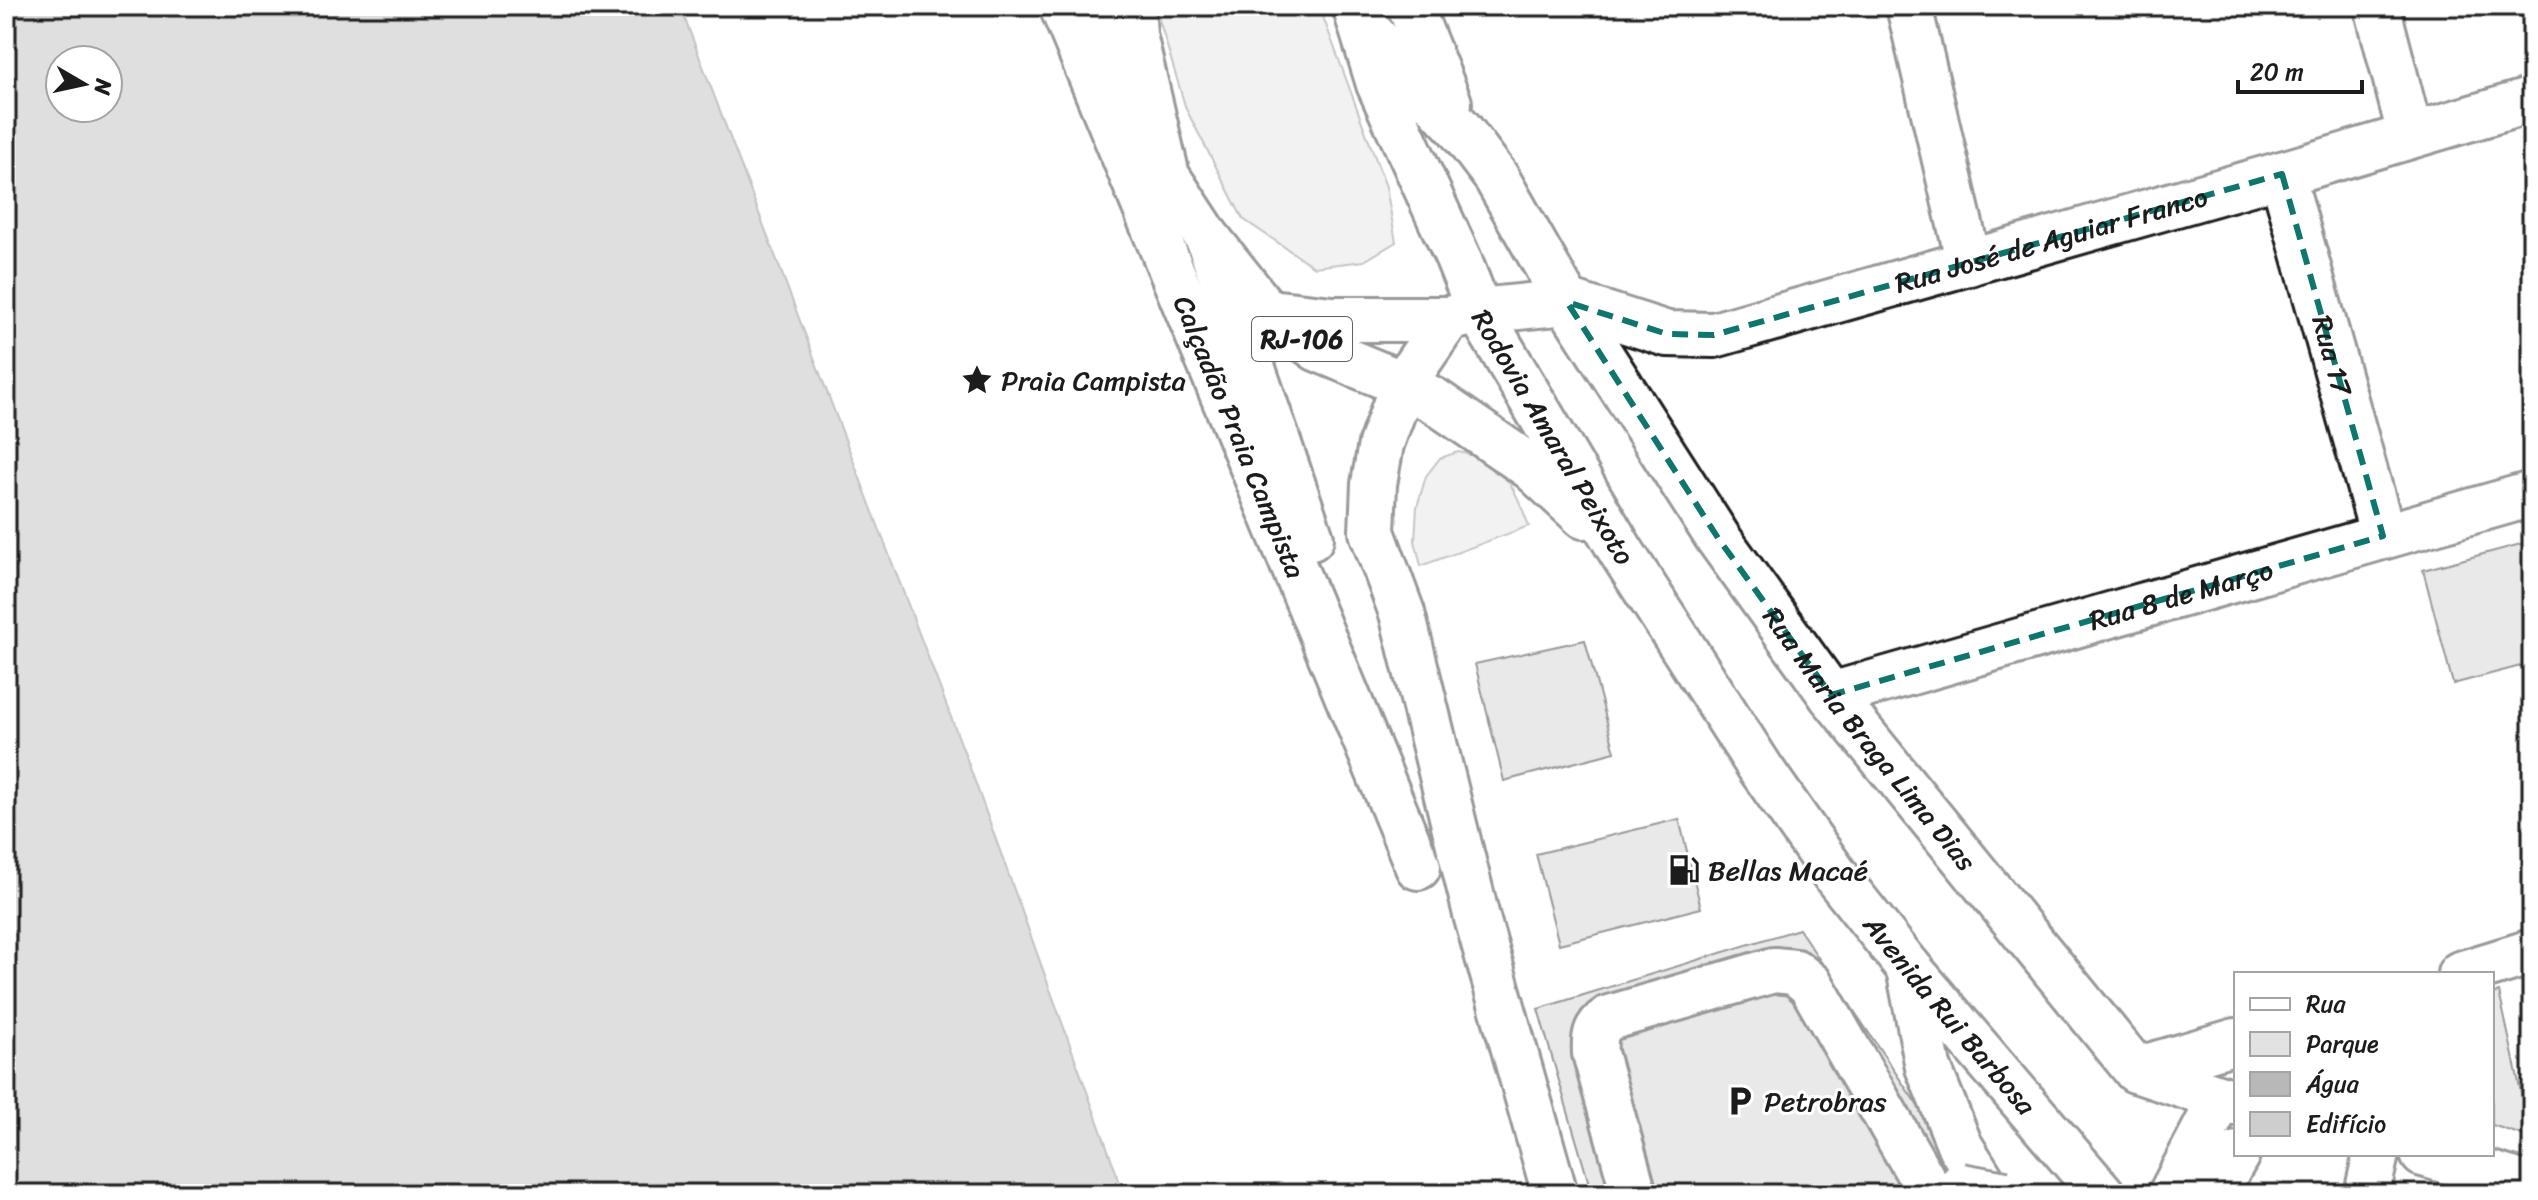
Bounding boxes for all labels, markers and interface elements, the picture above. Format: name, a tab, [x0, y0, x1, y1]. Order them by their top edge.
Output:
north arrow	[44, 44, 124, 124]
scale bar	[2238, 44, 2362, 94]
text: 20 m	[2250, 51, 2304, 93]
text: N	[83, 75, 124, 98]
street label: Rua José de Aguiar Franco	[1889, 172, 2214, 308]
street label: Calçadão Praia Campista	[1159, 288, 1320, 586]
street label: Rodovia Amaral Peixoto	[1458, 299, 1648, 575]
street label: Rua 17	[2298, 309, 2367, 403]
road number: RJ-106	[1252, 317, 1352, 361]
place label: Praia Campista	[1001, 356, 1186, 405]
place icon: Praia Campista	[960, 363, 994, 397]
street label: Rua 8 de Março	[2083, 545, 2279, 645]
street label: Rua Maria Braga Lima Dias	[1750, 596, 1989, 883]
place label: Bellas Macaé	[1708, 846, 1868, 895]
fuel station icon: Bellas Macaé	[1667, 853, 1701, 887]
street label: Avenida Rui Barbosa	[1850, 903, 2049, 1127]
legend	[2234, 972, 2494, 1156]
text: Rua	[2306, 983, 2346, 1025]
text: Parque	[2306, 1023, 2379, 1065]
text: Água	[2305, 1063, 2360, 1105]
place label: Petrobras	[1764, 1077, 1887, 1126]
parking icon: Petrobras	[1723, 1084, 1757, 1118]
text: Edifício	[2306, 1103, 2386, 1145]

